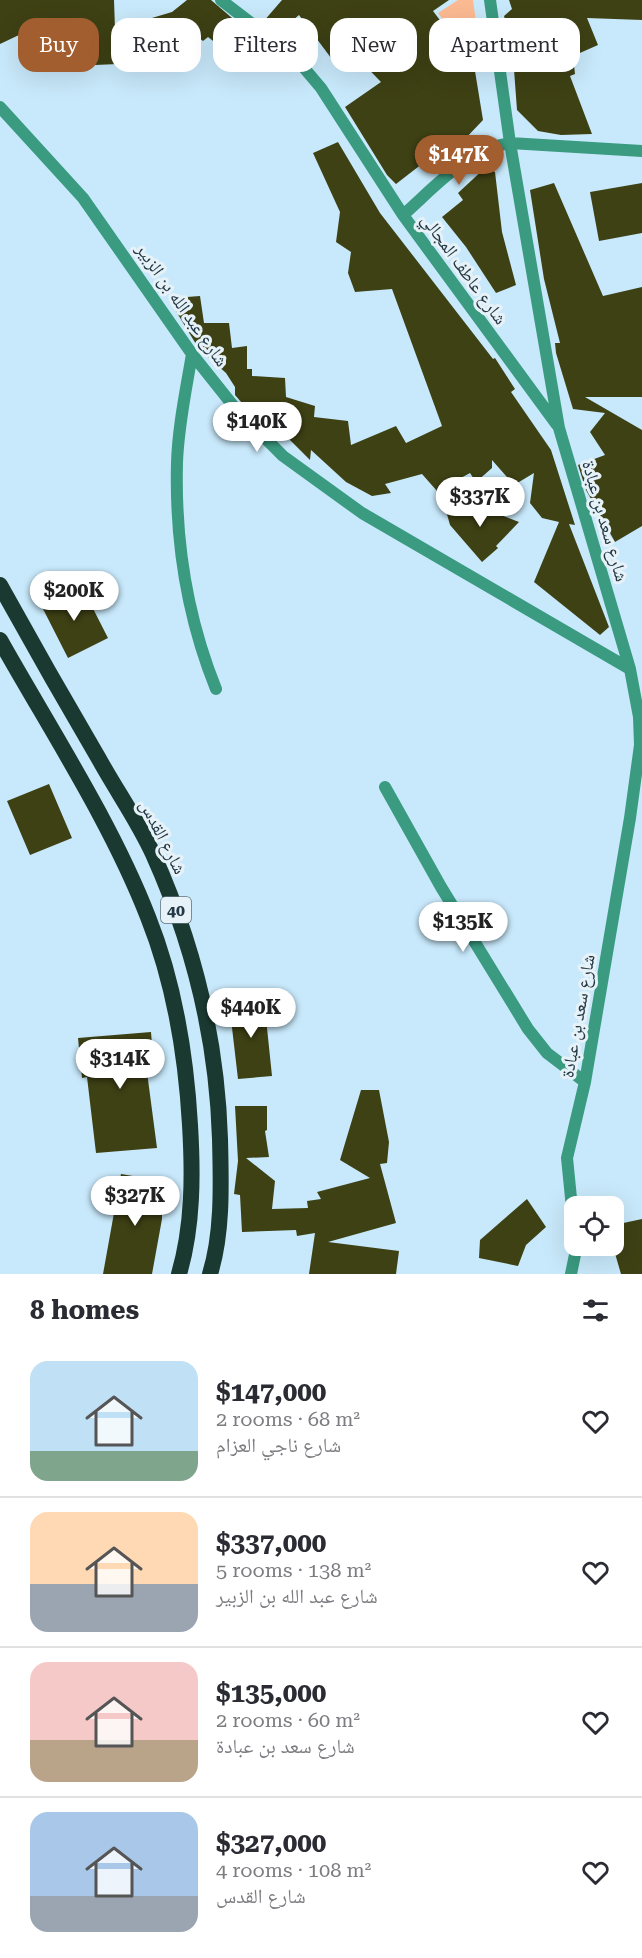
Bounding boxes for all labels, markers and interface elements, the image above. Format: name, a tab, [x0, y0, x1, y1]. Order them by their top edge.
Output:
chip: Buy	[18, 18, 99, 72]
chip: Rent	[111, 18, 201, 72]
chip: Filters	[213, 18, 318, 72]
chip: New	[330, 18, 417, 72]
chip: Apartment	[429, 18, 580, 72]
pin: $147K	[417, 135, 501, 186]
text: $147K	[429, 142, 489, 166]
street label: شارع عاطف المجالي	[413, 209, 512, 331]
street label: شارع عبد الله بن الزبير	[131, 238, 233, 371]
pin: $140K	[215, 402, 299, 453]
text: $140K	[227, 409, 287, 433]
street label: شارع سعد بن عبادة	[577, 458, 633, 584]
pin: $337K	[438, 477, 522, 528]
text: $337K	[450, 484, 510, 508]
pin: $200K	[32, 571, 116, 622]
text: $200K	[44, 578, 104, 602]
street label: شارع القدس	[135, 796, 191, 878]
road number: 40	[161, 897, 191, 923]
pin: $135K	[421, 902, 505, 953]
text: $135K	[433, 909, 493, 933]
street label: شارع سعد بن عبادة	[556, 953, 600, 1079]
pin: $440K	[209, 988, 293, 1039]
text: $440K	[221, 995, 281, 1019]
pin: $314K	[78, 1039, 162, 1090]
text: $314K	[90, 1046, 150, 1070]
pin: $327K	[93, 1176, 177, 1227]
text: $327K	[105, 1183, 165, 1207]
map controls	[564, 1196, 624, 1256]
button: locate	[564, 1196, 624, 1256]
icon: filters	[579, 1294, 612, 1327]
text: 8 homes	[30, 1295, 139, 1325]
text: $147,000	[216, 1377, 326, 1407]
icon: home	[78, 1385, 150, 1457]
icon: heart	[579, 1405, 612, 1438]
text: 2 rooms · 68 m²	[216, 1407, 360, 1431]
text: شارع ناجي العزام	[216, 1433, 341, 1457]
text: $337,000	[216, 1528, 326, 1558]
icon: home	[78, 1536, 150, 1608]
icon: heart	[579, 1556, 612, 1589]
text: 5 rooms · 138 m²	[216, 1558, 371, 1582]
text: شارع عبد الله بن الزبير	[216, 1584, 378, 1608]
text: $135,000	[216, 1678, 326, 1708]
icon: home	[78, 1686, 150, 1758]
icon: heart	[579, 1706, 612, 1739]
text: 2 rooms · 60 m²	[216, 1708, 360, 1732]
text: شارع سعد بن عبادة	[216, 1734, 355, 1758]
text: $327,000	[216, 1828, 326, 1858]
icon: home	[78, 1836, 150, 1908]
icon: heart	[579, 1856, 612, 1889]
text: 4 rooms · 108 m²	[216, 1858, 371, 1882]
text: شارع القدس	[216, 1884, 306, 1908]

